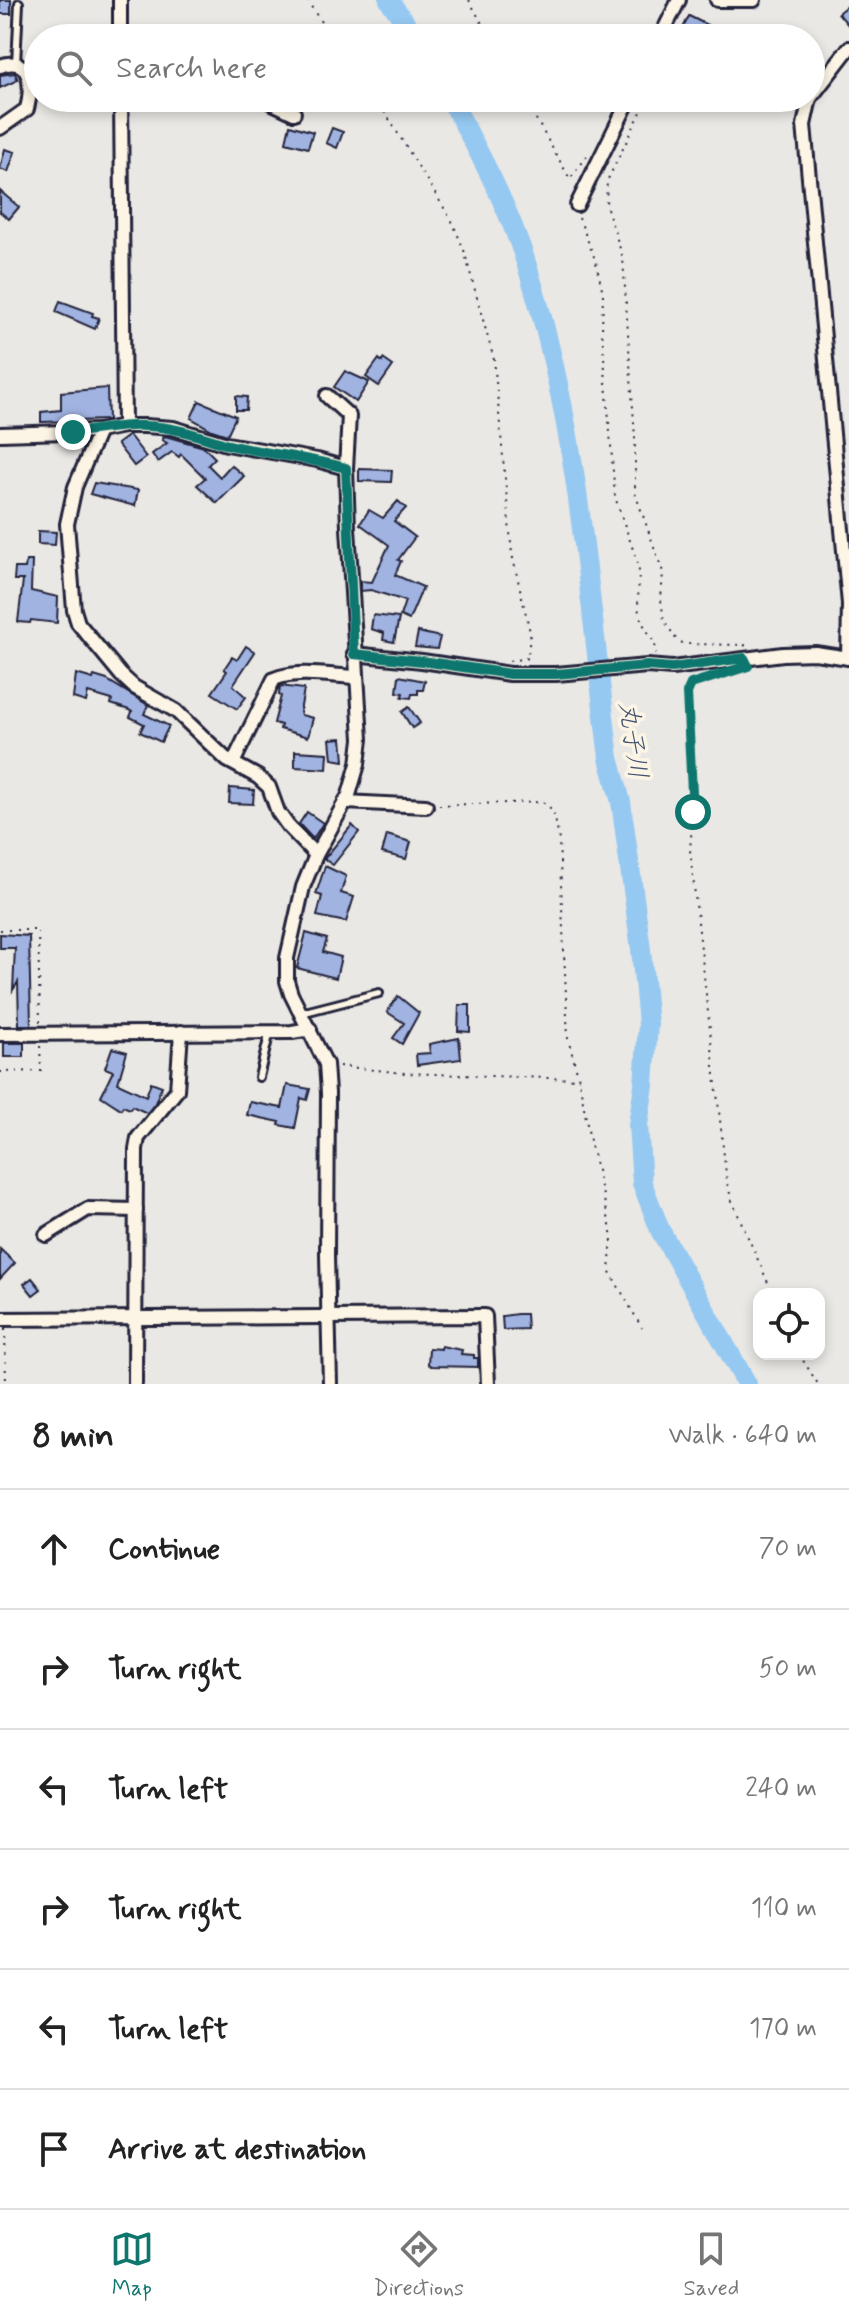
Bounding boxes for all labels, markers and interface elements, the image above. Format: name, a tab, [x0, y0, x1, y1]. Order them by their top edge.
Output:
search box	[24, 24, 825, 112]
icon: search	[52, 46, 96, 90]
text: Search here	[116, 49, 267, 88]
route end	[55, 414, 91, 450]
water label: 丸子川	[610, 699, 654, 781]
route start	[675, 794, 711, 830]
map controls	[753, 1288, 825, 1360]
button: locate	[753, 1288, 825, 1360]
text: 8 min	[32, 1414, 114, 1459]
text: Walk · 640 m	[668, 1419, 817, 1453]
icon: ahead	[32, 1527, 76, 1571]
text: Continue	[108, 1530, 220, 1569]
text: 70 m	[759, 1532, 817, 1566]
icon: right	[32, 1647, 76, 1691]
text: Turn right	[108, 1650, 241, 1689]
text: 50 m	[759, 1652, 817, 1686]
icon: left	[32, 1767, 76, 1811]
text: Turn left	[108, 1770, 228, 1809]
text: 240 m	[745, 1772, 817, 1806]
icon: right	[32, 1887, 76, 1931]
text: Turn right	[108, 1890, 241, 1929]
text: 110 m	[751, 1892, 817, 1926]
icon: left	[32, 2007, 76, 2051]
text: Turn left	[108, 2010, 228, 2049]
text: 170 m	[749, 2012, 817, 2046]
icon: arrive	[32, 2127, 76, 2171]
text: Arrive at destination	[108, 2130, 366, 2169]
tab: Map	[110, 2227, 154, 2303]
tab: Directions	[373, 2227, 464, 2303]
tab: Saved	[684, 2227, 739, 2303]

